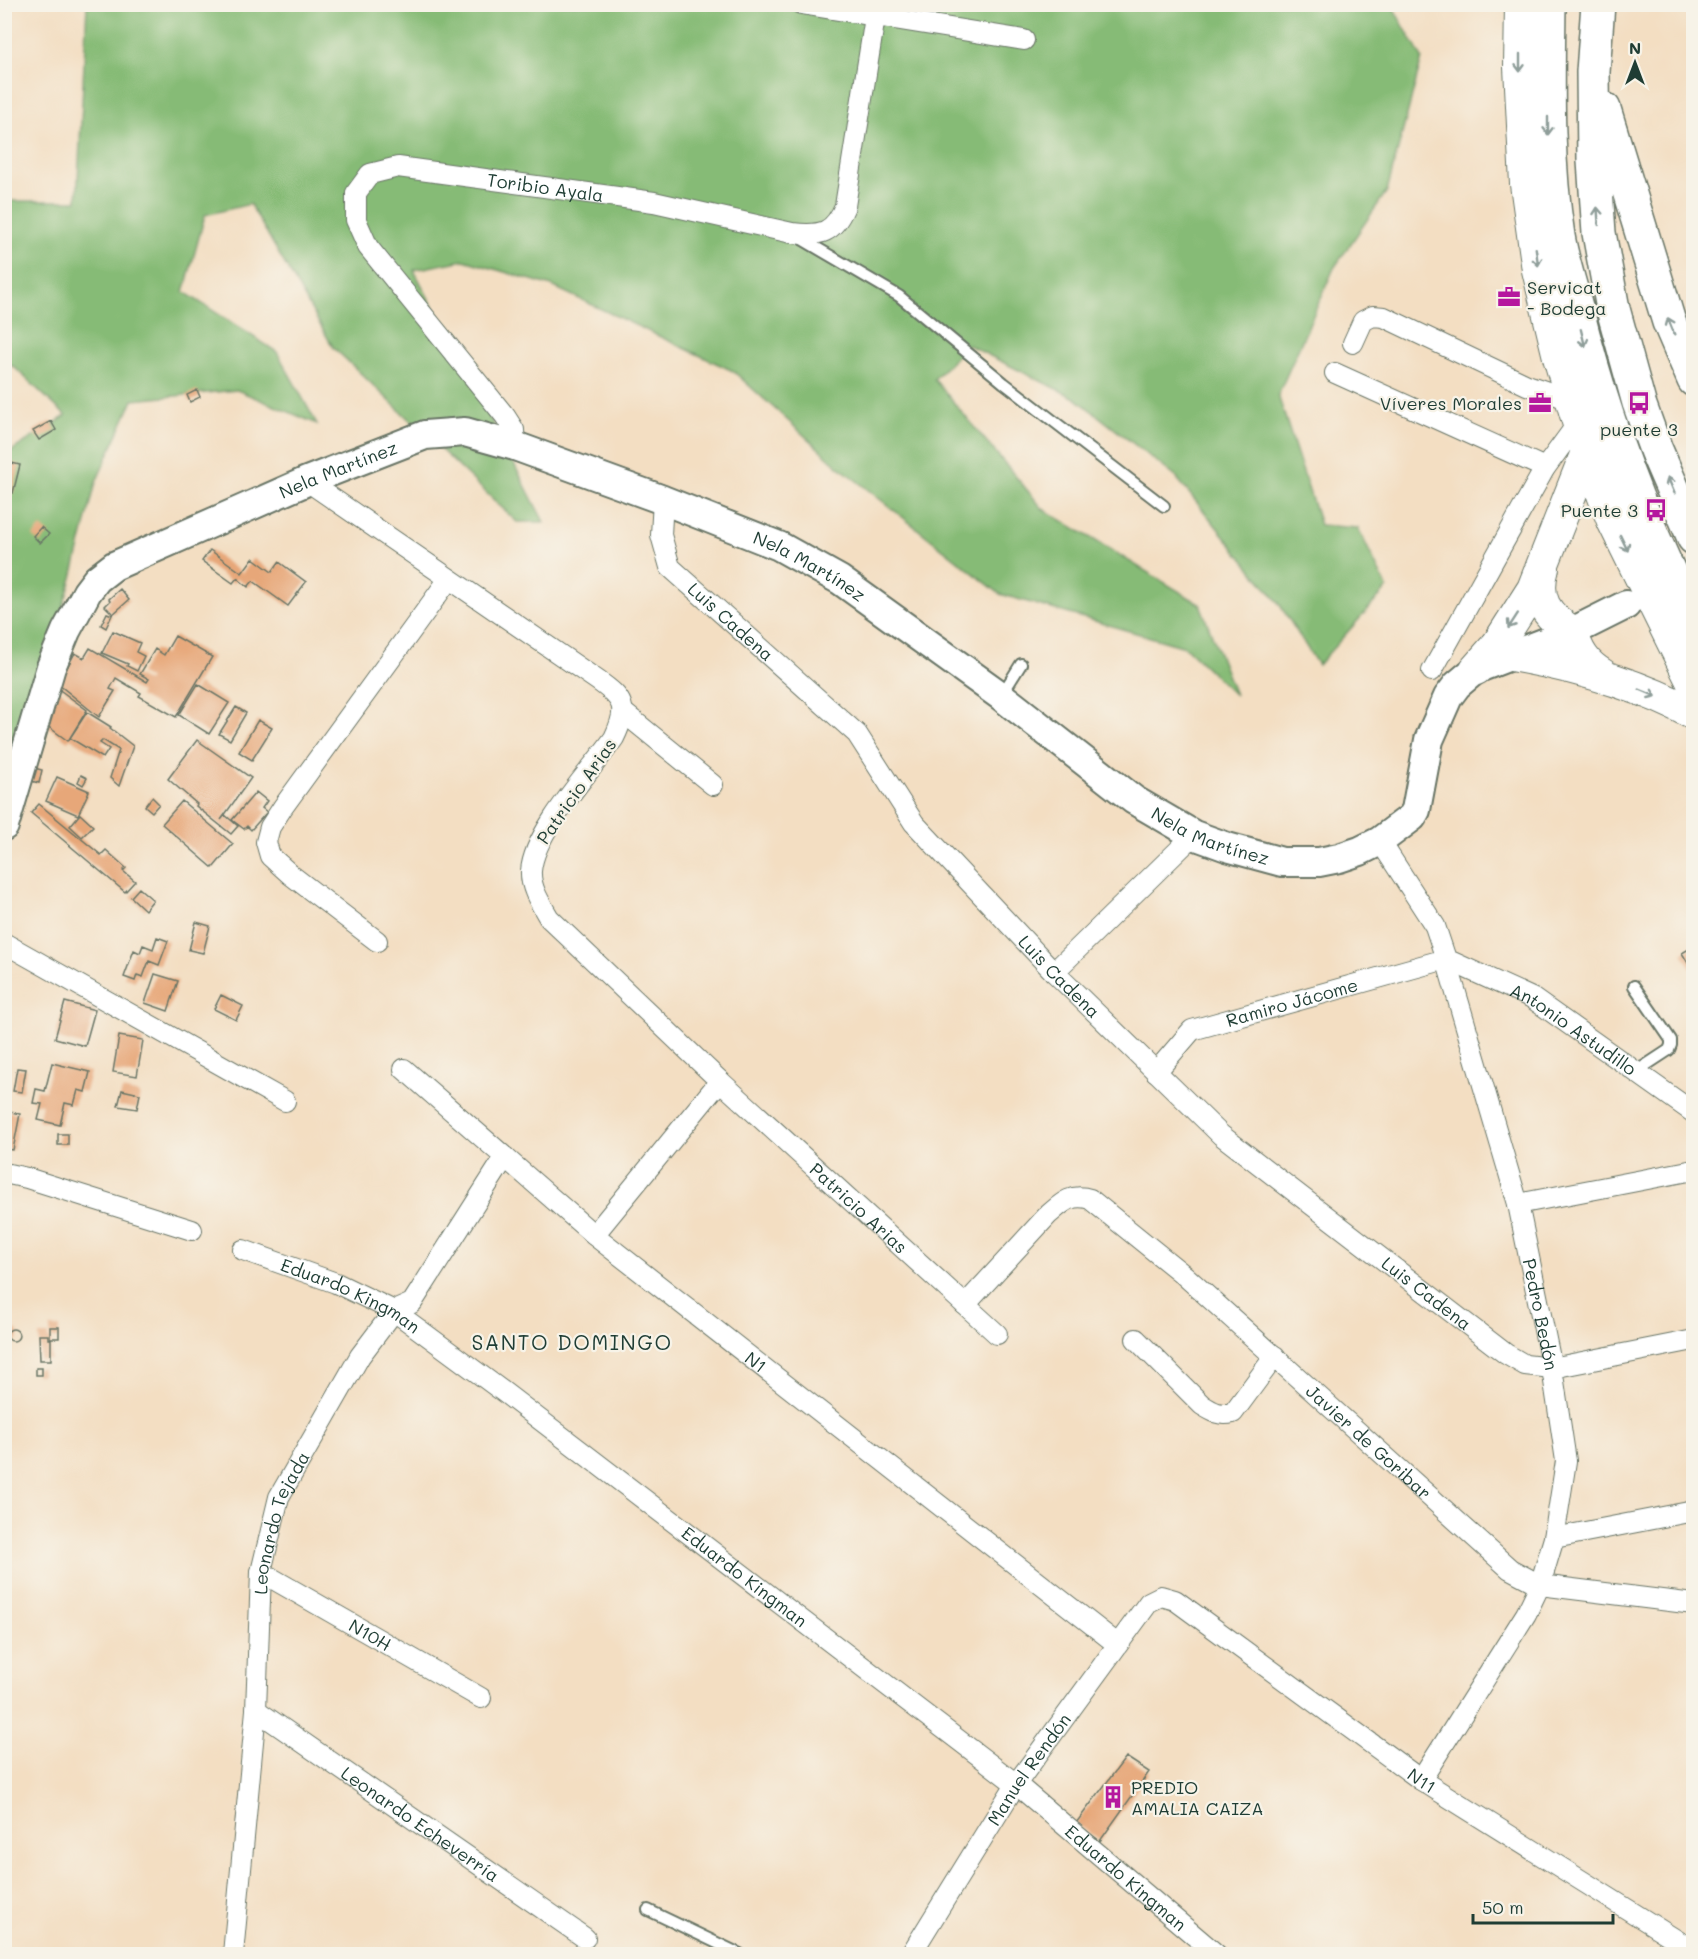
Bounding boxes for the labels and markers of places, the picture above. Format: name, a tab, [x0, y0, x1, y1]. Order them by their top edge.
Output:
place label: Servicat - Bodega	[1527, 275, 1606, 320]
office icon: Servicat - Bodega	[1496, 284, 1522, 310]
office icon: Víveres Morales	[1527, 390, 1553, 416]
bus stop icon: puente 3	[1626, 390, 1652, 416]
place label: Víveres Morales	[1380, 391, 1522, 415]
place label: puente 3	[1600, 417, 1678, 441]
bus stop icon: Puente 3	[1643, 497, 1669, 523]
place label: Puente 3	[1561, 498, 1638, 522]
place label: PREDIO AMALIA CAIZA	[1131, 1775, 1264, 1820]
building icon: PREDIO AMALIA CAIZA	[1100, 1784, 1126, 1810]

